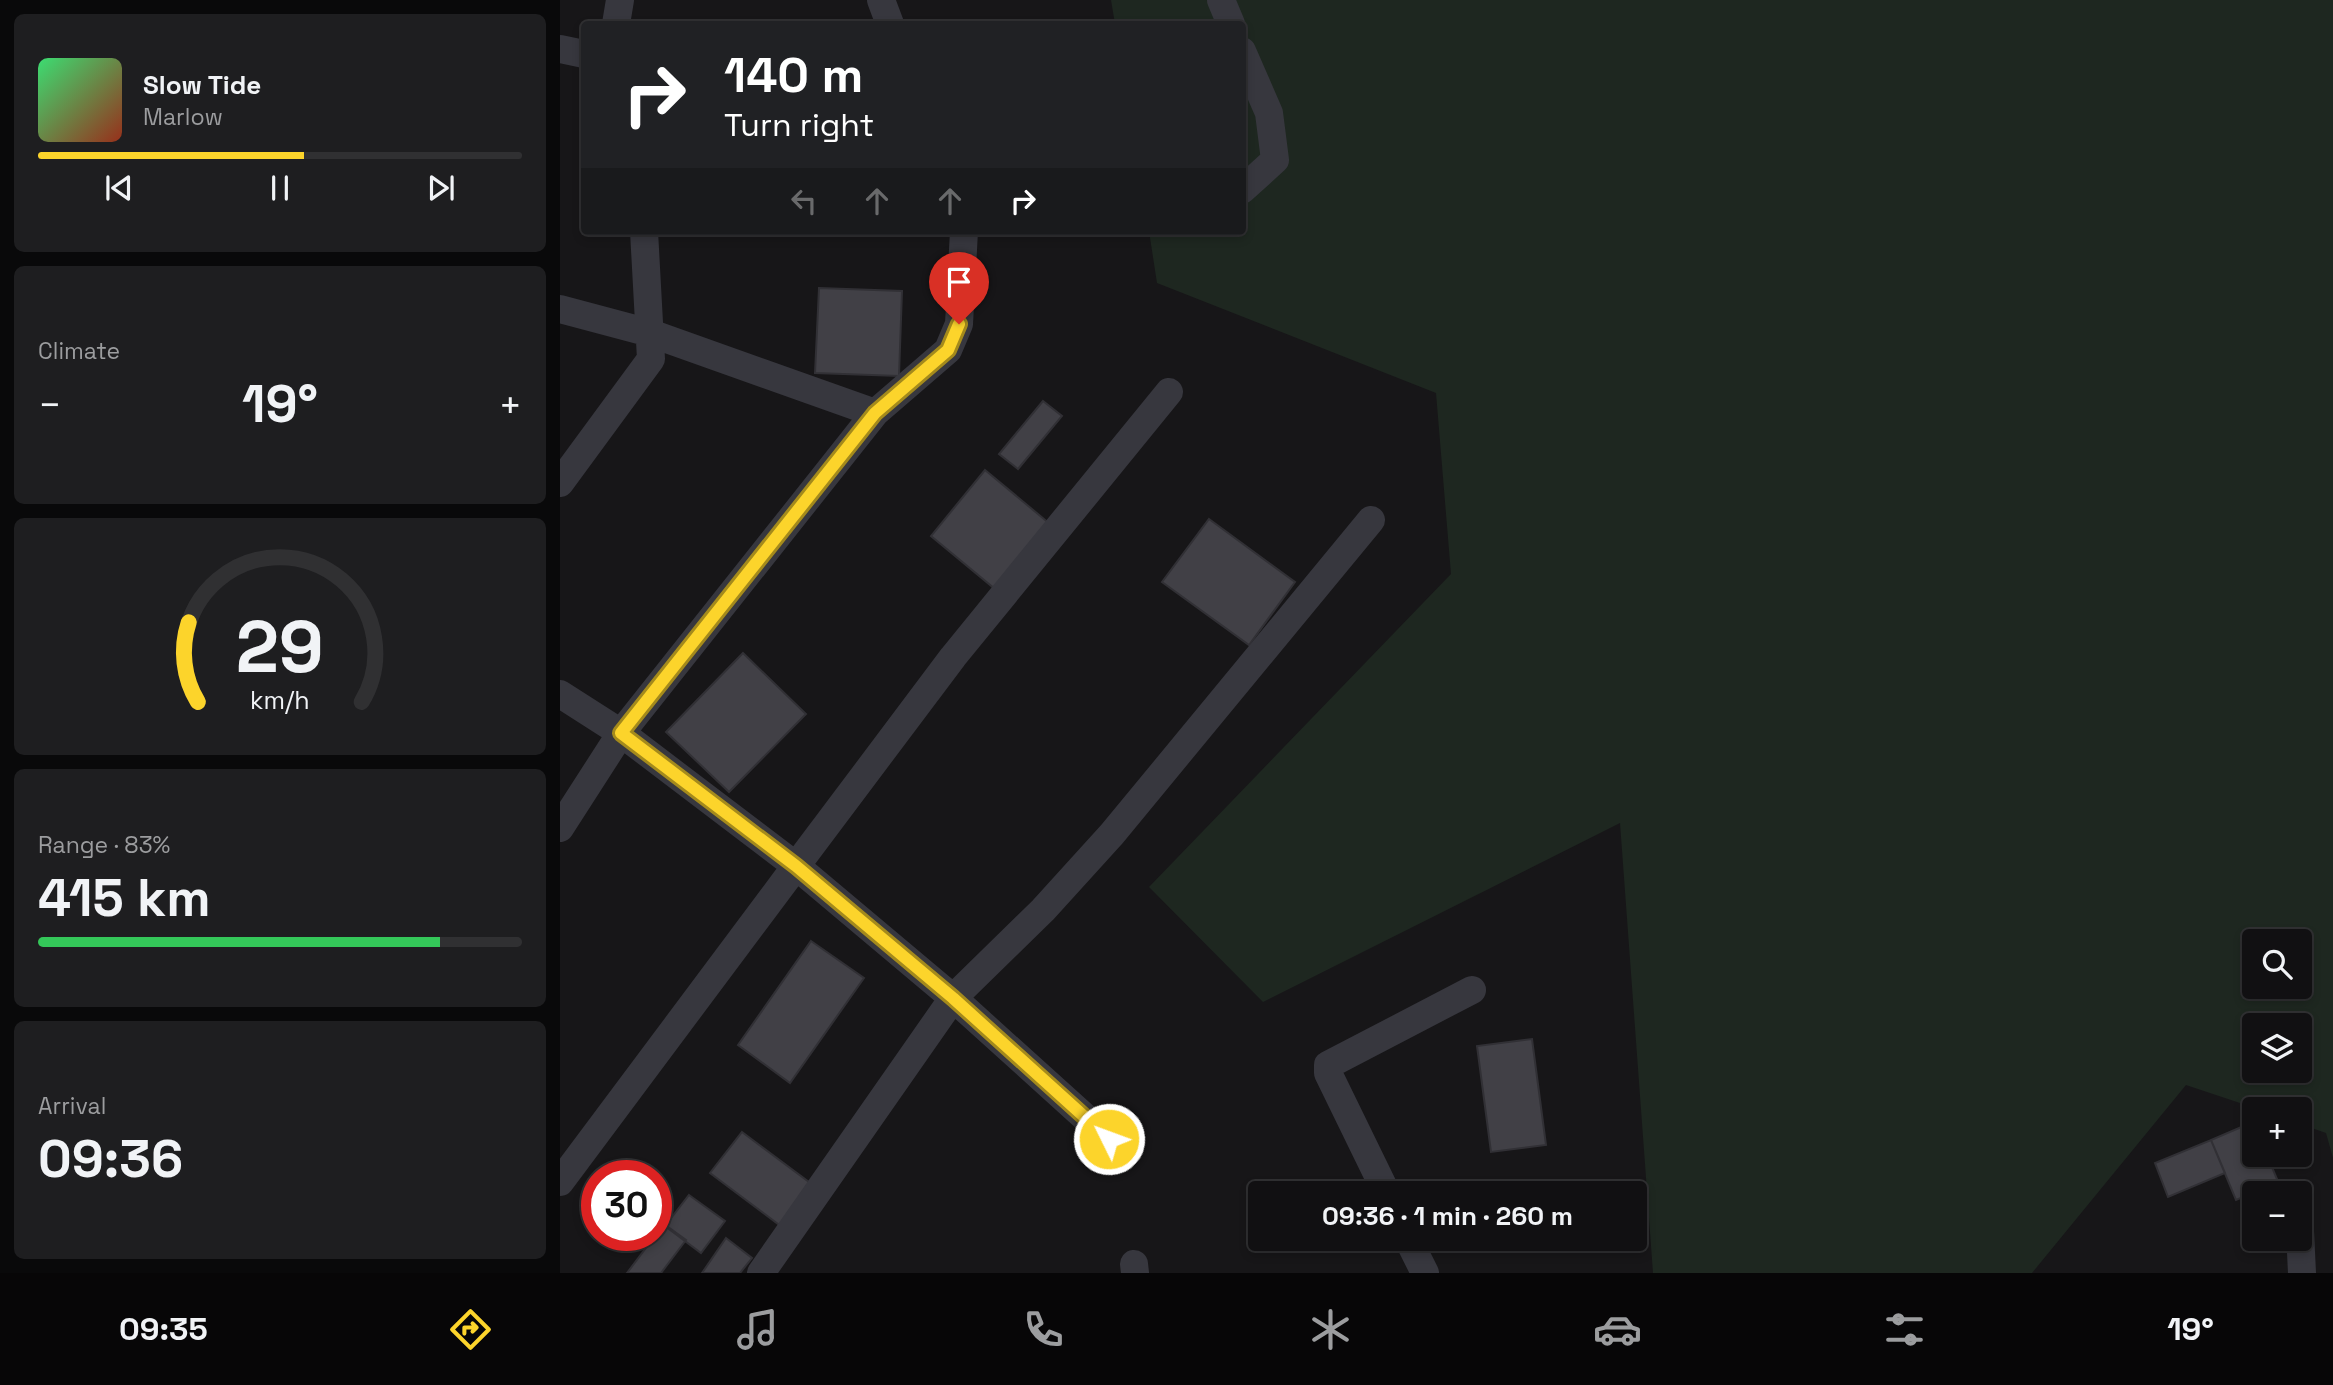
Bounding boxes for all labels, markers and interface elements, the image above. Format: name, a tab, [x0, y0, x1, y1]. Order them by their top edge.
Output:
text: 140 m	[724, 44, 863, 106]
icon: right	[609, 49, 700, 140]
text: Slow Tide	[143, 68, 261, 102]
text: Marlow	[143, 102, 223, 132]
text: Turn right	[724, 105, 874, 145]
icon: previous	[100, 169, 138, 207]
icon: pause	[261, 169, 299, 207]
icon: next	[422, 169, 460, 207]
icon: left	[785, 182, 823, 220]
icon: ahead	[858, 182, 896, 220]
icon: ahead	[931, 182, 969, 220]
icon: right	[1004, 182, 1042, 220]
pin	[929, 252, 989, 324]
icon: arrive	[940, 263, 978, 301]
text: Climate	[38, 336, 120, 366]
text: 19°	[242, 371, 318, 437]
text: −	[38, 381, 62, 429]
text: +	[498, 381, 522, 429]
text: 29	[236, 601, 324, 694]
text: km/h	[250, 684, 310, 716]
text: Range · 83%	[38, 830, 170, 860]
text: 415 km	[38, 865, 211, 931]
map controls	[2242, 929, 2312, 1251]
button: search	[2242, 929, 2312, 999]
button: layers	[2242, 1013, 2312, 1083]
text: Arrival	[38, 1091, 106, 1121]
button: +	[2242, 1097, 2312, 1167]
position arrow	[1072, 1102, 1146, 1176]
text: 09:36	[38, 1126, 183, 1192]
speed limit sign: 30	[581, 1160, 672, 1251]
button: −	[2242, 1181, 2312, 1251]
text: 09:36 · 1 min · 260 m	[1322, 1199, 1573, 1233]
icon: directions	[446, 1305, 495, 1354]
icon: music	[733, 1305, 782, 1354]
icon: phone	[1019, 1305, 1068, 1354]
icon: climate	[1306, 1305, 1355, 1354]
icon: car	[1593, 1305, 1642, 1354]
icon: filters	[1880, 1305, 1929, 1354]
text: 09:35	[119, 1309, 208, 1349]
text: 19°	[2167, 1309, 2214, 1349]

